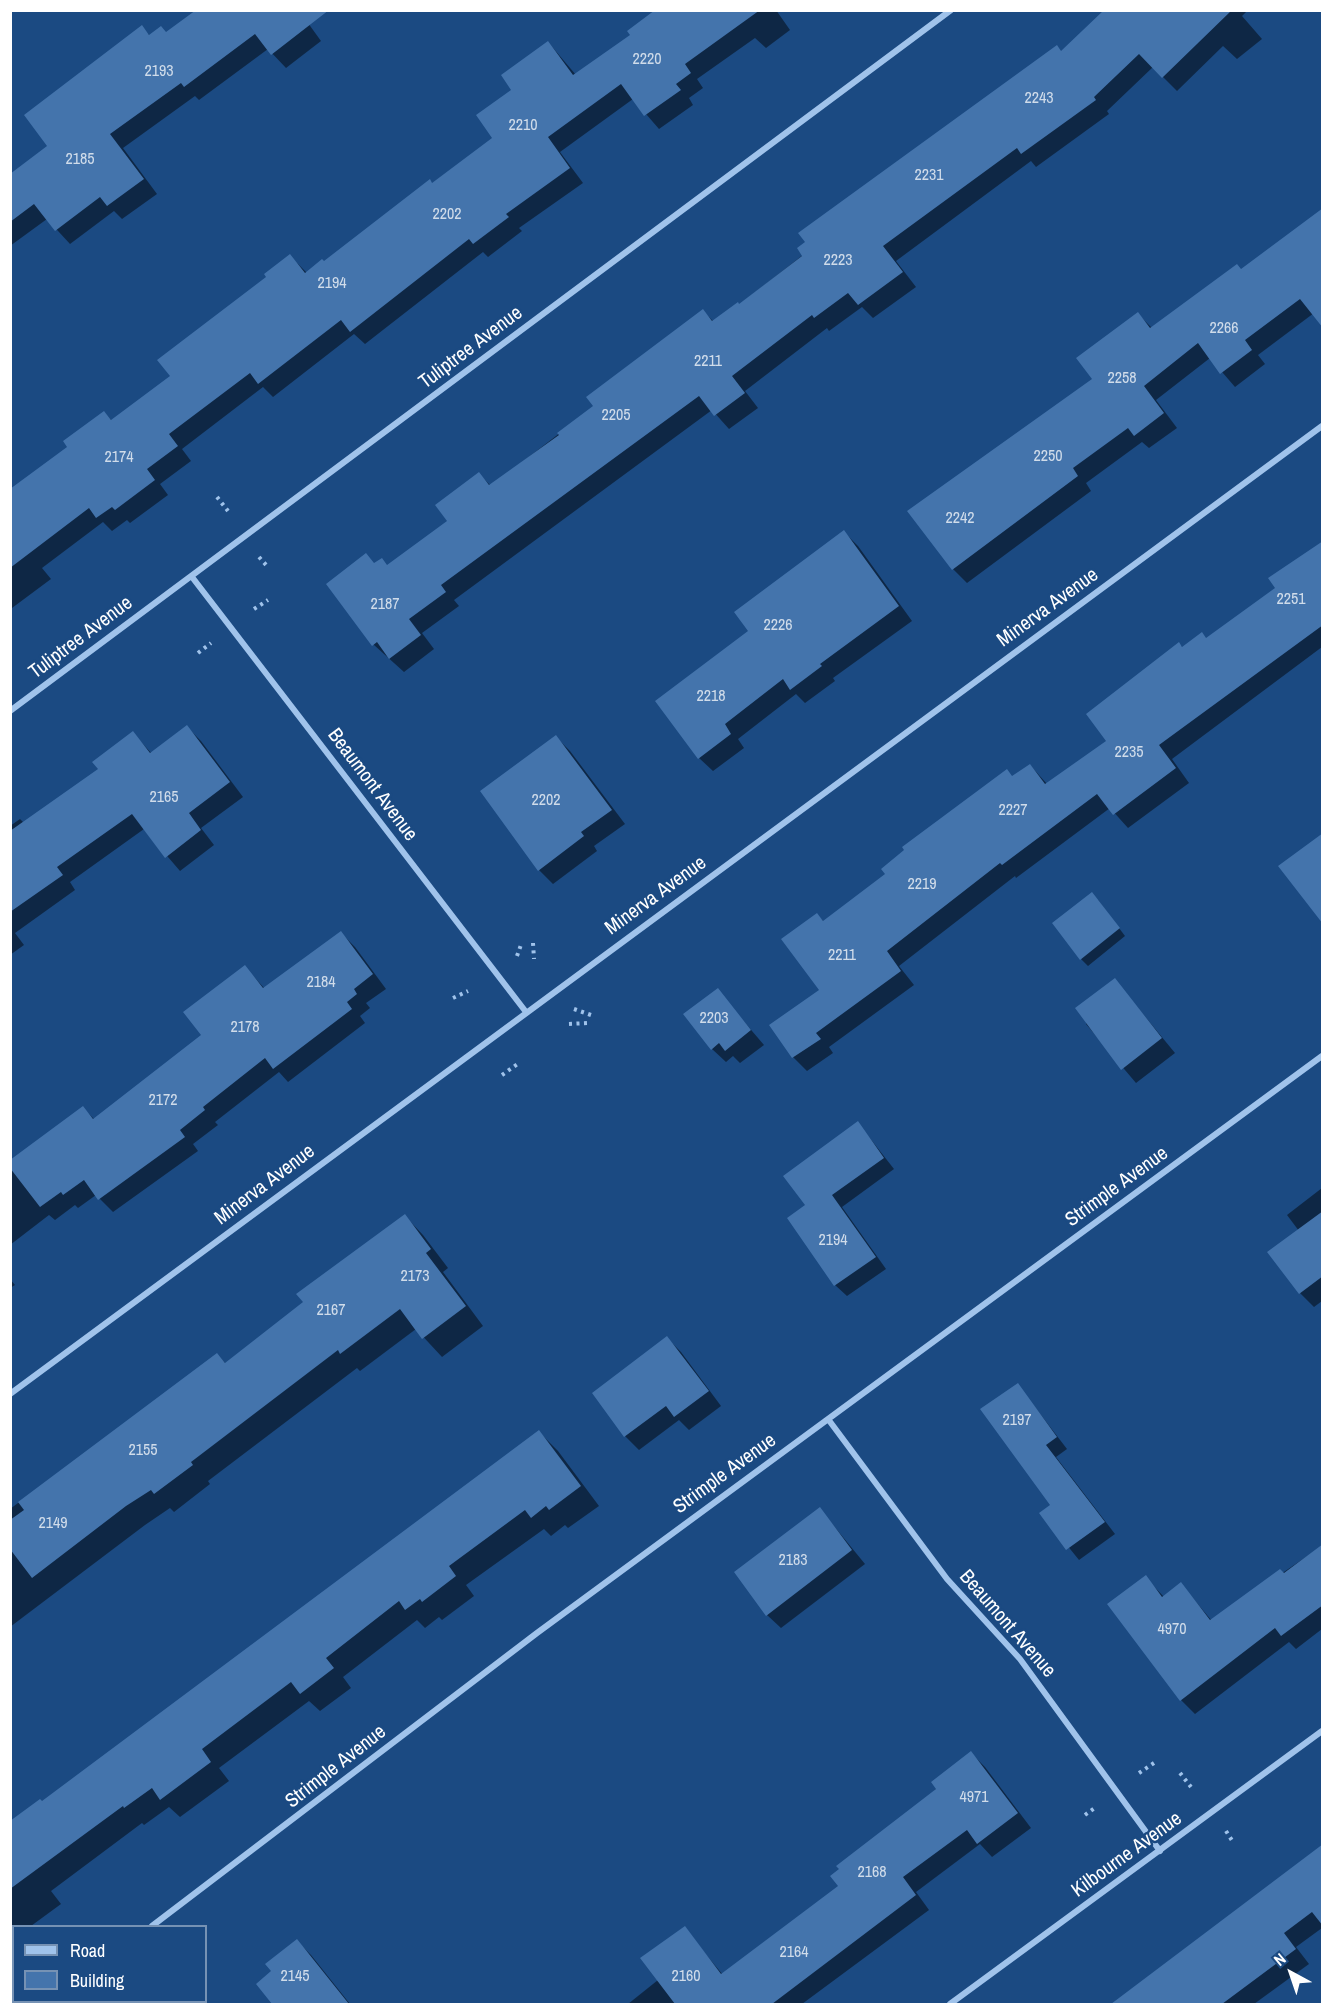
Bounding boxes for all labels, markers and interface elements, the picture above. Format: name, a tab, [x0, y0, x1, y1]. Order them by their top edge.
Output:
house number: 2220	[632, 50, 662, 70]
house number: 2193	[144, 62, 174, 82]
house number: 2243	[1024, 89, 1054, 109]
house number: 2210	[508, 116, 538, 136]
house number: 2185	[65, 150, 95, 170]
house number: 2231	[914, 166, 944, 186]
house number: 2202	[432, 205, 462, 225]
house number: 2223	[823, 251, 853, 271]
house number: 2194	[317, 274, 347, 294]
street label: Tuliptree Avenue	[415, 301, 527, 395]
house number: 2266	[1209, 319, 1239, 339]
house number: 2211	[694, 352, 722, 372]
house number: 2258	[1107, 369, 1137, 389]
house number: 2205	[601, 406, 631, 426]
house number: 2250	[1033, 447, 1063, 467]
house number: 2174	[104, 448, 134, 468]
house number: 2242	[945, 509, 975, 529]
street label: Minerva Avenue	[993, 563, 1103, 653]
house number: 2251	[1276, 590, 1306, 610]
street label: Tuliptree Avenue	[25, 591, 137, 685]
house number: 2187	[370, 595, 400, 615]
house number: 2226	[763, 616, 793, 636]
house number: 2218	[696, 687, 726, 707]
street label: Beaumont Avenue	[322, 724, 422, 846]
house number: 2235	[1114, 743, 1144, 763]
house number: 2165	[149, 788, 179, 808]
house number: 2202	[531, 791, 561, 811]
house number: 2227	[998, 801, 1028, 821]
street label: Minerva Avenue	[601, 851, 711, 941]
house number: 2219	[907, 875, 937, 895]
house number: 2211	[828, 946, 856, 966]
house number: 2184	[306, 973, 336, 993]
house number: 2203	[699, 1009, 729, 1029]
house number: 2178	[230, 1018, 260, 1038]
house number: 2172	[148, 1091, 178, 1111]
street label: Minerva Avenue	[210, 1140, 320, 1230]
street label: Strimple Avenue	[1061, 1142, 1173, 1232]
house number: 2194	[818, 1231, 848, 1251]
house number: 2173	[400, 1267, 430, 1287]
house number: 2167	[316, 1301, 346, 1321]
house number: 2197	[1002, 1411, 1032, 1431]
street label: Strimple Avenue	[669, 1429, 781, 1519]
house number: 2155	[128, 1441, 158, 1461]
house number: 2149	[38, 1514, 68, 1534]
house number: 2183	[778, 1551, 808, 1571]
street label: Beaumont Avenue	[954, 1565, 1060, 1683]
house number: 4970	[1157, 1620, 1187, 1640]
street label: Strimple Avenue	[281, 1720, 391, 1814]
house number: 4971	[959, 1788, 989, 1808]
street label: Kilbourne Avenue	[1067, 1807, 1187, 1903]
house number: 2168	[857, 1863, 887, 1883]
legend	[12, 1925, 207, 2003]
text: Road	[70, 1938, 105, 1963]
house number: 2164	[779, 1943, 809, 1963]
north arrow	[1261, 1943, 1321, 2003]
text: N	[1269, 1948, 1290, 1971]
house number: 2145	[280, 1967, 310, 1987]
house number: 2160	[671, 1967, 701, 1987]
text: Building	[70, 1968, 124, 1993]

